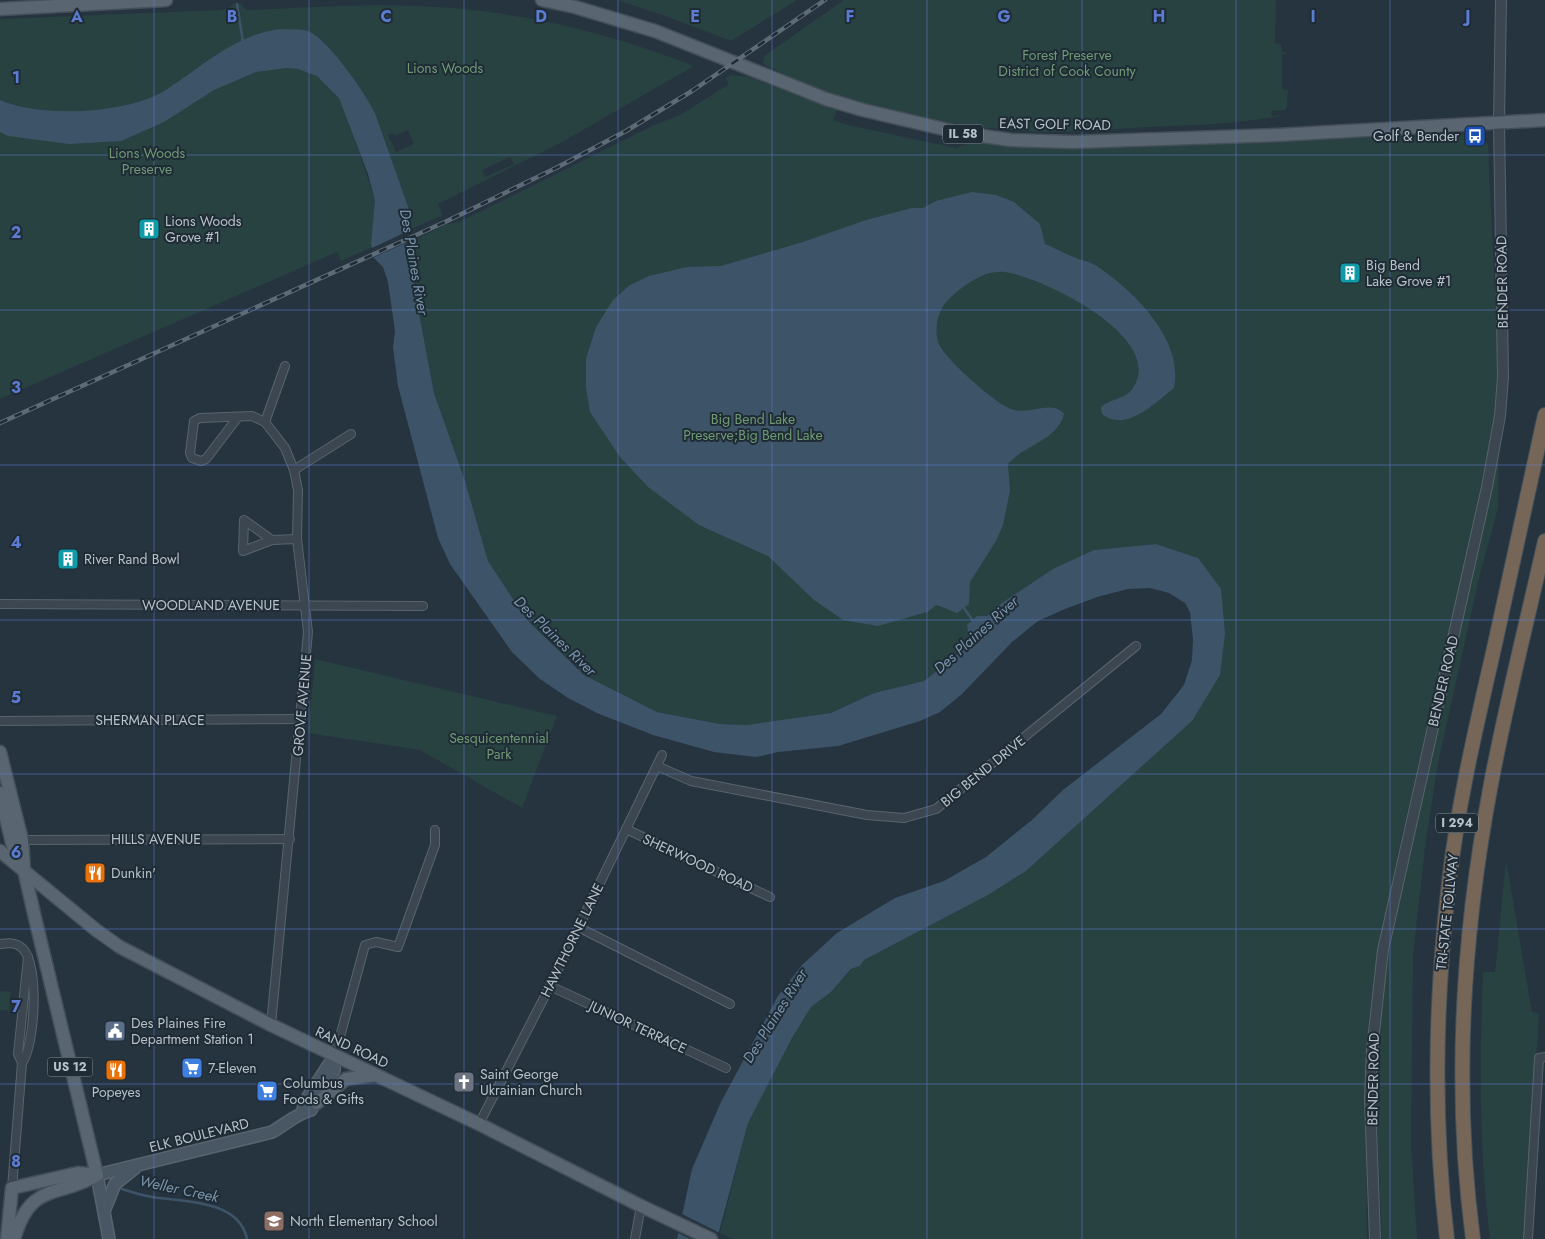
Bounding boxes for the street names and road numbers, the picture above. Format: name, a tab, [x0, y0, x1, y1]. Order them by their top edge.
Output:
street label: EAST GOLF ROAD	[999, 113, 1111, 135]
road number: IL 58	[943, 125, 983, 144]
street label: BENDER ROAD	[1491, 235, 1513, 329]
street label: WOODLAND AVENUE	[142, 595, 280, 615]
street label: BENDER ROAD	[1423, 634, 1463, 728]
street label: GROVE AVENUE	[288, 653, 316, 757]
street label: SHERMAN PLACE	[95, 710, 205, 730]
street label: BIG BEND DRIVE	[936, 730, 1030, 812]
road number: I 294	[1436, 814, 1478, 832]
street label: HILLS AVENUE	[111, 829, 201, 849]
street label: SHERWOOD ROAD	[639, 829, 757, 897]
street label: TRI-STATE TOLLWAY	[1431, 853, 1463, 971]
street label: HAWTHORNE LANE	[536, 879, 608, 1001]
street label: JUNIOR TERRACE	[584, 995, 690, 1058]
street label: RAND ROAD	[312, 1021, 392, 1073]
street label: BENDER ROAD	[1362, 1032, 1384, 1126]
road number: US 12	[48, 1058, 92, 1076]
street label: ELK BOULEVARD	[147, 1113, 251, 1157]

